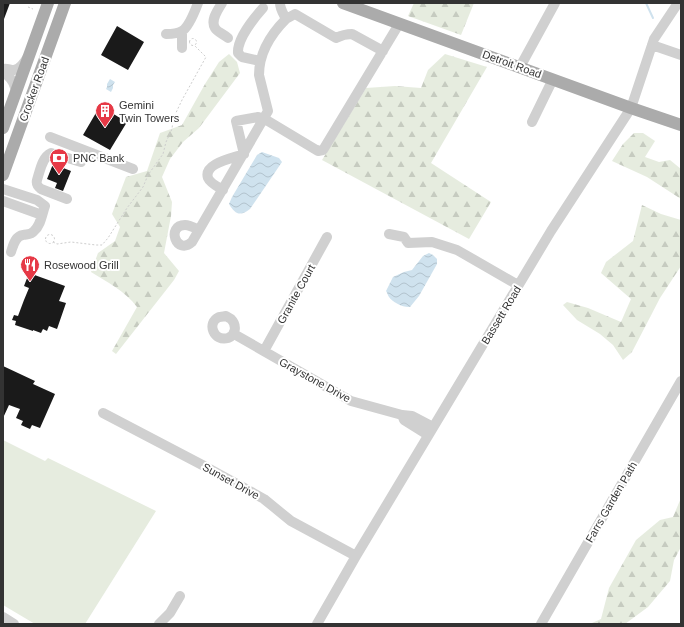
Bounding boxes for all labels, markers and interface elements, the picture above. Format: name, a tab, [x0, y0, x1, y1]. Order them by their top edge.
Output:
street label: Detroit Road	[481, 48, 543, 80]
street label: Crocker Road	[17, 55, 51, 123]
place label: Gemini Twin Towers	[119, 99, 180, 124]
building icon: Gemini Twin Towers	[94, 100, 116, 128]
bank icon: PNC Bank	[48, 147, 70, 175]
place label: PNC Bank	[73, 152, 125, 164]
restaurant icon: Rosewood Grill	[19, 254, 41, 282]
place label: Rosewood Grill	[44, 259, 119, 271]
street label: Granite Court	[275, 262, 317, 326]
street label: Bassett Road	[479, 284, 523, 346]
street label: Graystone Drive	[277, 355, 353, 405]
street label: Sunset Drive	[201, 460, 261, 502]
street label: Farrs Garden Path	[583, 460, 639, 544]

